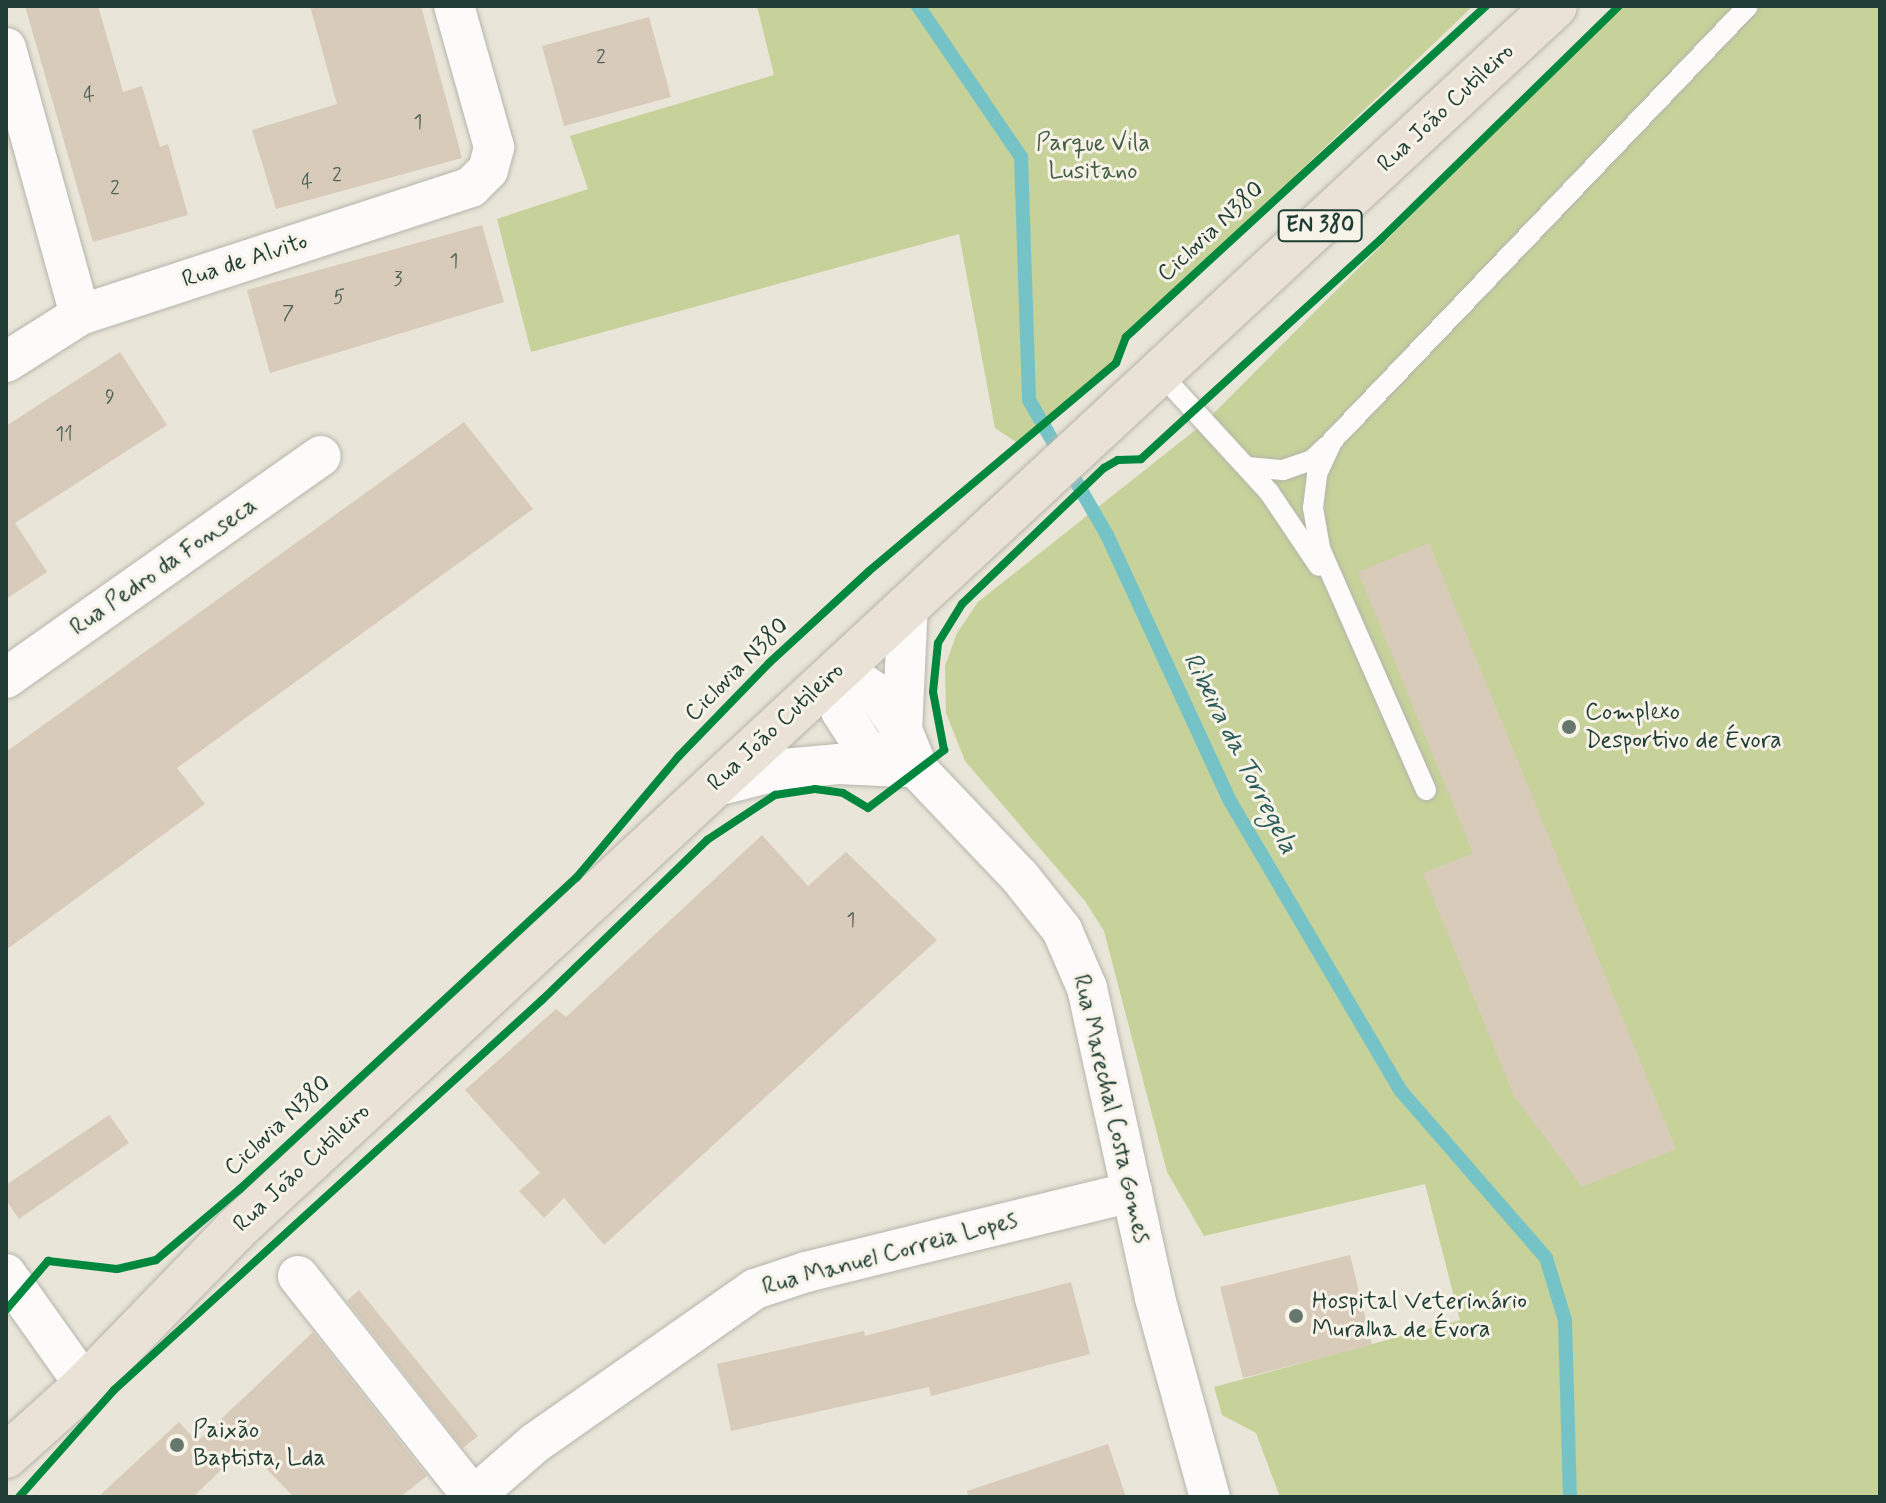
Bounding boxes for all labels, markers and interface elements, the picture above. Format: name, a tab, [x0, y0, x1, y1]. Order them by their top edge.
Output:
street label: Rua João Cutileiro	[1370, 36, 1522, 180]
house number: 2	[596, 45, 606, 69]
house number: 4	[83, 83, 95, 107]
house number: 1	[414, 110, 422, 134]
park label: Parque Vila Lusitano	[1036, 130, 1150, 186]
house number: 2	[332, 163, 342, 187]
house number: 4	[301, 170, 313, 194]
street label: Ciclovia N380	[1152, 175, 1270, 289]
house number: 2	[110, 176, 120, 200]
road number: EN 380	[1276, 208, 1364, 244]
street label: Rua de Alvito	[178, 227, 312, 295]
house number: 1	[450, 249, 458, 273]
house number: 3	[393, 267, 403, 291]
house number: 5	[333, 285, 345, 309]
house number: 7	[282, 301, 294, 325]
house number: 9	[105, 385, 115, 409]
house number: 11	[55, 422, 73, 446]
street label: Rua Pedro da Fonseca	[68, 494, 260, 640]
street label: Ciclovia N380	[679, 612, 795, 728]
water label: Ribeira da Torregela	[1176, 651, 1302, 857]
street label: Rua João Cutileiro	[700, 655, 852, 799]
place label: Complexo Desportivo de Évora	[1585, 699, 1782, 755]
marker: Complexo Desportivo de Évora	[1560, 718, 1578, 736]
house number: 1	[847, 908, 855, 932]
street label: Rua Marechal Costa Gomes	[1066, 971, 1156, 1247]
street label: Ciclovia N380	[219, 1069, 337, 1183]
street label: Rua João Cutileiro	[226, 1096, 378, 1240]
street label: Rua Manuel Correia Lopes	[761, 1206, 1019, 1302]
place label: Hospital Veterinário Muralha de Évora	[1312, 1288, 1514, 1344]
marker: Hospital Veterinário Muralha de Évora	[1287, 1307, 1305, 1325]
place label: Paixão Baptista, Lda	[193, 1417, 326, 1473]
marker: Paixão Baptista, Lda	[168, 1436, 186, 1454]

